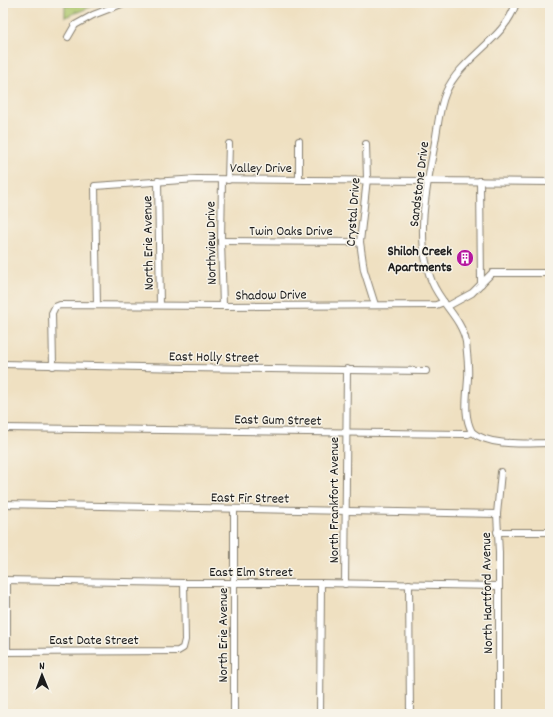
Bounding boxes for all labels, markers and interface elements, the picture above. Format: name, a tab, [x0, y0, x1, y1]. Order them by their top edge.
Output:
street label: Sandstone Drive	[405, 140, 435, 228]
street label: Valley Drive	[230, 159, 292, 179]
street label: Crystal Drive	[342, 177, 366, 247]
street label: North Erie Avenue	[138, 195, 160, 291]
street label: Northview Drive	[201, 201, 223, 285]
street label: Twin Oaks Drive	[249, 222, 333, 242]
place label: Shiloh Creek Apartments	[388, 242, 452, 278]
building icon: Shiloh Creek Apartments	[455, 248, 475, 268]
street label: Shadow Drive	[235, 285, 307, 307]
street label: East Holly Street	[169, 347, 259, 369]
street label: East Gum Street	[234, 410, 322, 432]
street label: North Frankfort Avenue	[325, 437, 345, 563]
street label: East Fir Street	[211, 488, 289, 510]
street label: North Hartford Avenue	[477, 532, 499, 654]
street label: East Elm Street	[209, 563, 293, 583]
street label: North Erie Avenue	[214, 588, 234, 682]
street label: East Date Street	[49, 631, 139, 651]
north arrow	[22, 655, 62, 695]
text: N	[39, 659, 45, 675]

